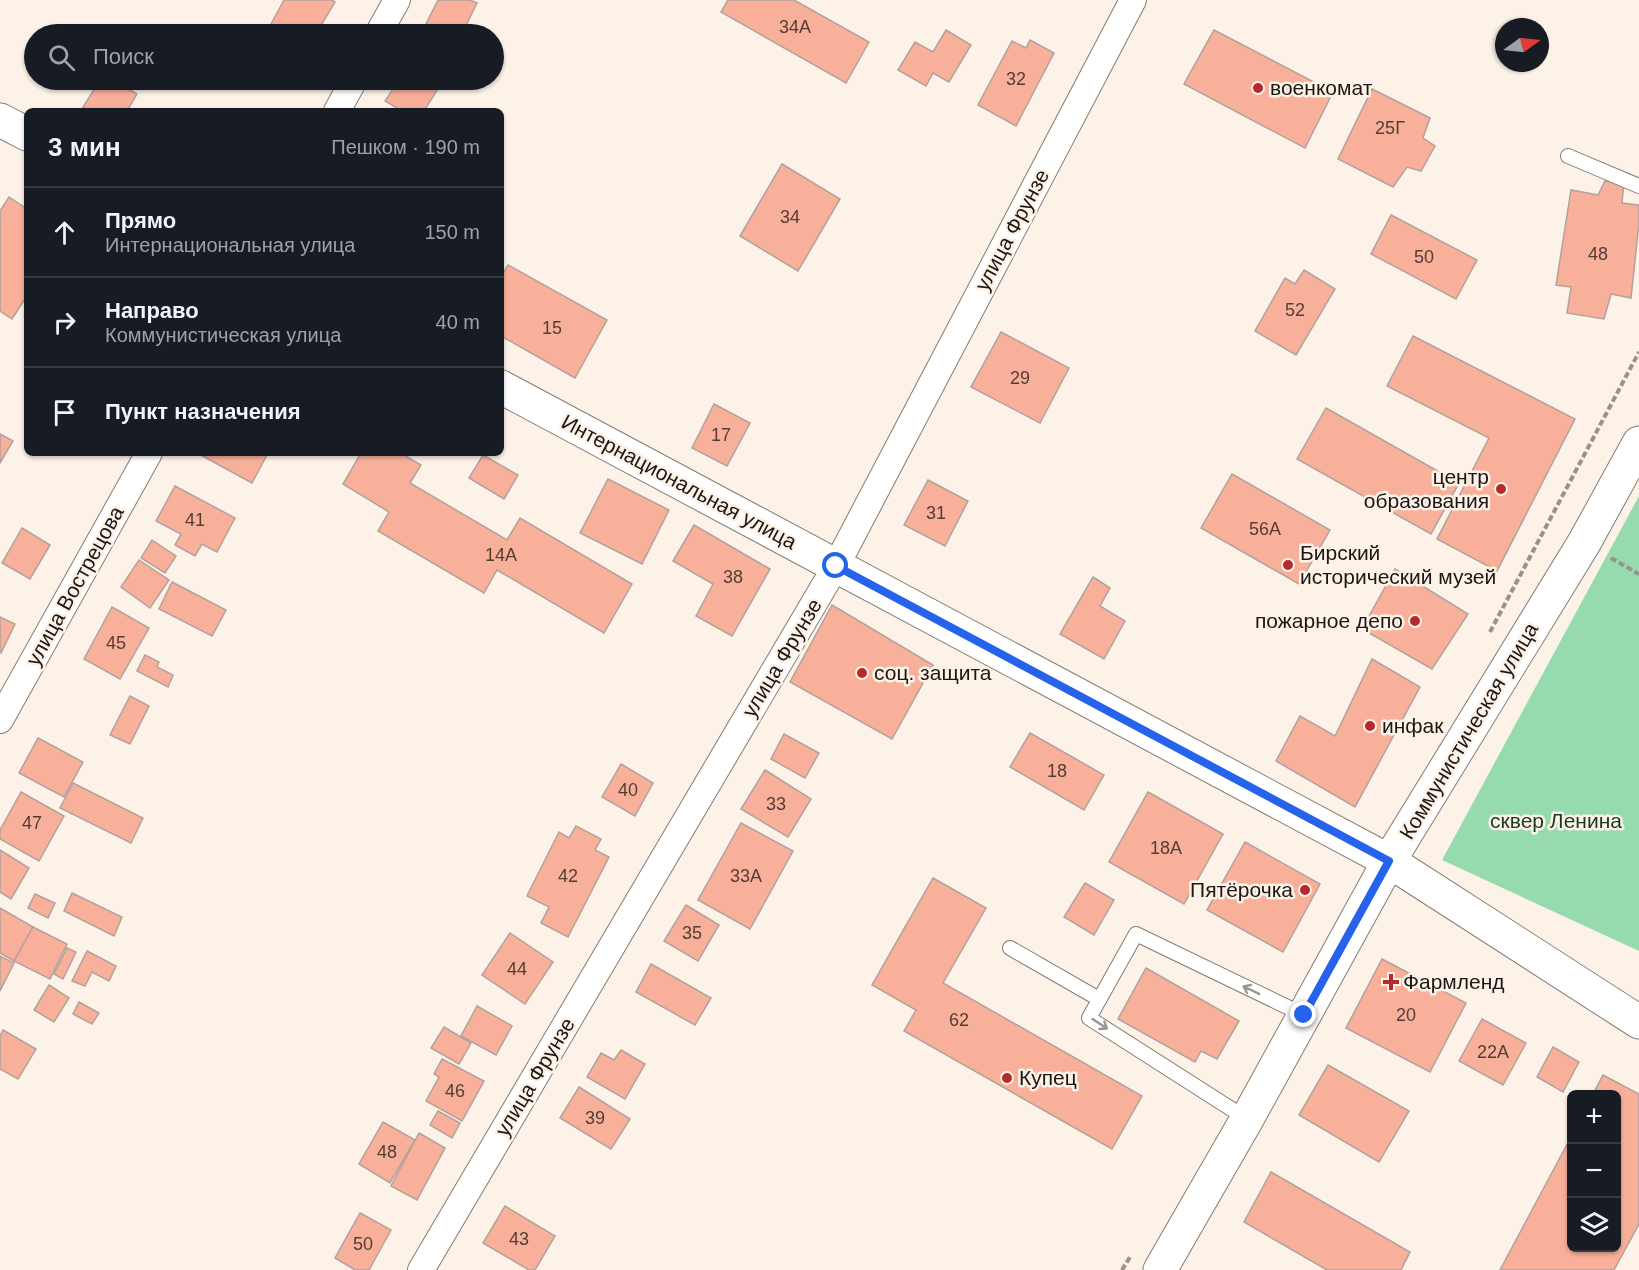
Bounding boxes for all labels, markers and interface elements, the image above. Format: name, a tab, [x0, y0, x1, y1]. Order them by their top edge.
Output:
house number: 34А	[779, 17, 811, 37]
north arrow	[1495, 18, 1549, 72]
search box	[24, 24, 504, 90]
icon: search	[45, 41, 78, 74]
text: Поиск	[93, 44, 154, 69]
house number: 32	[1006, 69, 1026, 89]
place label: военкомат	[1270, 76, 1373, 99]
marker: военкомат	[1251, 81, 1265, 95]
house number: 25Г	[1375, 118, 1405, 138]
text: 3 мин	[48, 132, 121, 162]
text: Пешком · 190 m	[331, 136, 480, 158]
street label: улица Фрунзе	[970, 165, 1053, 294]
house number: 34	[780, 207, 800, 227]
text: Прямо	[105, 208, 176, 233]
icon: ahead	[48, 216, 81, 249]
text: 150 m	[424, 221, 480, 243]
text: Интернациональная улица	[105, 234, 355, 256]
house number: 48	[1588, 244, 1608, 264]
house number: 50	[1414, 247, 1434, 267]
text: Направо	[105, 298, 199, 323]
house number: 52	[1285, 300, 1305, 320]
icon: right	[48, 306, 81, 339]
text: 40 m	[436, 311, 480, 333]
house number: 15	[542, 318, 562, 338]
text: Коммунистическая улица	[105, 324, 341, 346]
house number: 29	[1010, 368, 1030, 388]
icon: arrive	[48, 396, 81, 429]
text: Пункт назначения	[105, 399, 301, 424]
street label: Интернациональная улица	[558, 410, 801, 554]
house number: 17	[711, 425, 731, 445]
place label: центр образования	[1364, 465, 1489, 512]
marker: центр образования	[1494, 482, 1508, 496]
street label: улица Вострецова	[21, 502, 128, 670]
house number: 31	[926, 503, 946, 523]
house number: 41	[185, 510, 205, 530]
house number: 56А	[1249, 519, 1281, 539]
place label: Бирский исторический музей	[1300, 541, 1496, 588]
house number: 14А	[485, 545, 517, 565]
route start	[822, 552, 848, 578]
marker: Бирский исторический музей	[1281, 558, 1295, 572]
house number: 38	[723, 567, 743, 587]
street label: улица Фрунзе	[737, 594, 826, 721]
place label: пожарное депо	[1255, 609, 1403, 632]
marker: пожарное депо	[1408, 614, 1422, 628]
street label: Коммунистическая улица	[1395, 618, 1542, 843]
house number: 45	[106, 633, 126, 653]
place label: соц. защита	[874, 661, 992, 684]
marker: соц. защита	[855, 666, 869, 680]
place label: инфак	[1382, 714, 1444, 737]
marker: инфак	[1363, 719, 1377, 733]
house number: 18	[1047, 761, 1067, 781]
house number: 40	[618, 780, 638, 800]
house number: 33	[766, 794, 786, 814]
park label: сквер Ленина	[1490, 809, 1622, 832]
house number: 47	[22, 813, 42, 833]
house number: 18А	[1150, 838, 1182, 858]
house number: 42	[558, 866, 578, 886]
house number: 33А	[730, 866, 762, 886]
place label: Пятёрочка	[1190, 878, 1293, 901]
marker: Пятёрочка	[1298, 883, 1312, 897]
house number: 35	[682, 923, 702, 943]
house number: 44	[507, 959, 527, 979]
place label: Фармленд	[1403, 970, 1505, 993]
marker: Фармленд	[1384, 975, 1398, 989]
one-way arrow	[1243, 983, 1261, 995]
route end	[1290, 1001, 1316, 1027]
house number: 20	[1396, 1005, 1416, 1025]
house number: 62	[949, 1010, 969, 1030]
street label: улица Фрунзе	[490, 1013, 579, 1140]
one-way arrow	[1091, 1019, 1108, 1031]
house number: 22А	[1477, 1042, 1509, 1062]
place label: Купец	[1019, 1066, 1077, 1089]
marker: Купец	[1000, 1071, 1014, 1085]
house number: 46	[445, 1081, 465, 1101]
map controls	[1567, 1090, 1621, 1252]
button: +	[1567, 1090, 1621, 1144]
house number: 39	[585, 1108, 605, 1128]
house number: 48	[377, 1142, 397, 1162]
button: −	[1567, 1144, 1621, 1198]
button: layers	[1567, 1198, 1621, 1252]
house number: 43	[509, 1229, 529, 1249]
house number: 50	[353, 1234, 373, 1254]

